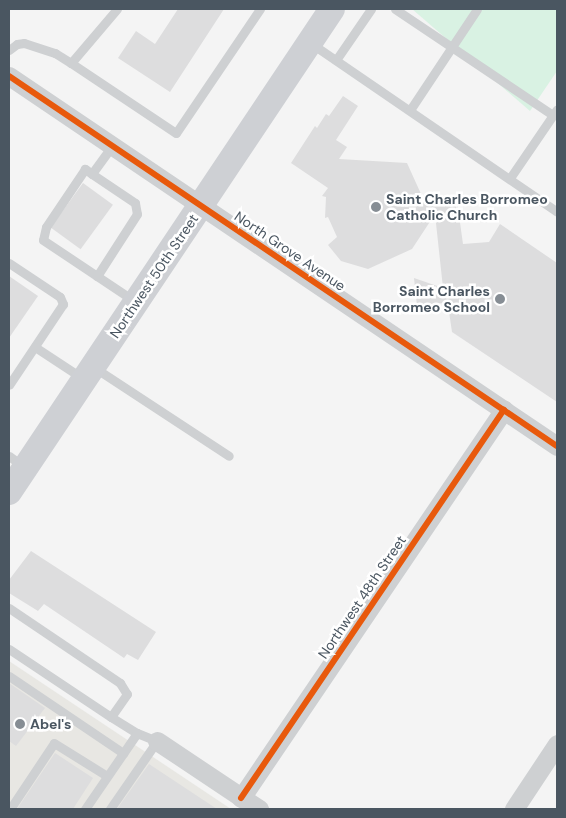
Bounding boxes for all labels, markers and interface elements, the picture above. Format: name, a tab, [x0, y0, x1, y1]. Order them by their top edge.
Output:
place label: Saint Charles Borromeo Catholic Church	[386, 191, 548, 223]
marker: Saint Charles Borromeo Catholic Church	[370, 201, 382, 213]
street label: North Grove Avenue	[231, 208, 349, 294]
street label: Northwest 50th Street	[106, 211, 202, 341]
place label: Saint Charles Borromeo School	[373, 283, 490, 316]
marker: Saint Charles Borromeo School	[494, 293, 506, 305]
street label: Northwest 48th Street	[315, 532, 409, 662]
place label: Abel's	[30, 716, 71, 732]
marker: Abel's	[14, 718, 26, 730]

